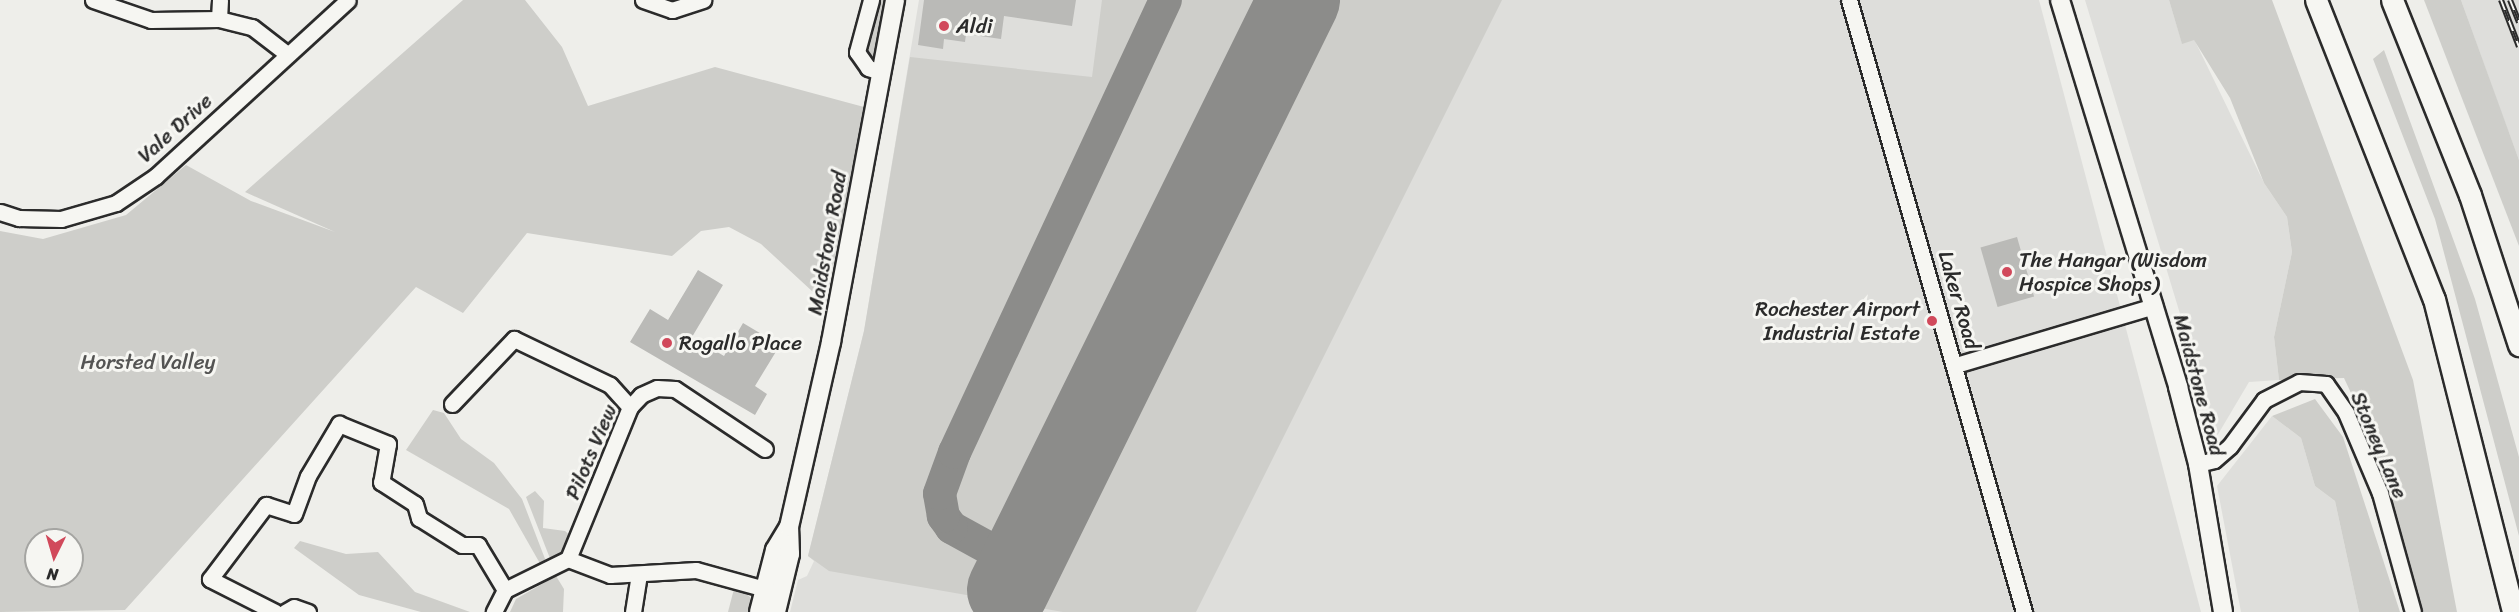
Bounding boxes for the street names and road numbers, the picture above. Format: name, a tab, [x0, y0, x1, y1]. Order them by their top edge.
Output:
street label: Vale Drive	[133, 88, 217, 168]
street label: Maidstone Road	[802, 169, 852, 317]
street label: Laker Road	[1933, 248, 1985, 352]
street label: Maidstone Road	[2168, 311, 2230, 459]
street label: Stoney Lane	[2345, 388, 2413, 502]
street label: Pilots View	[559, 400, 623, 504]

